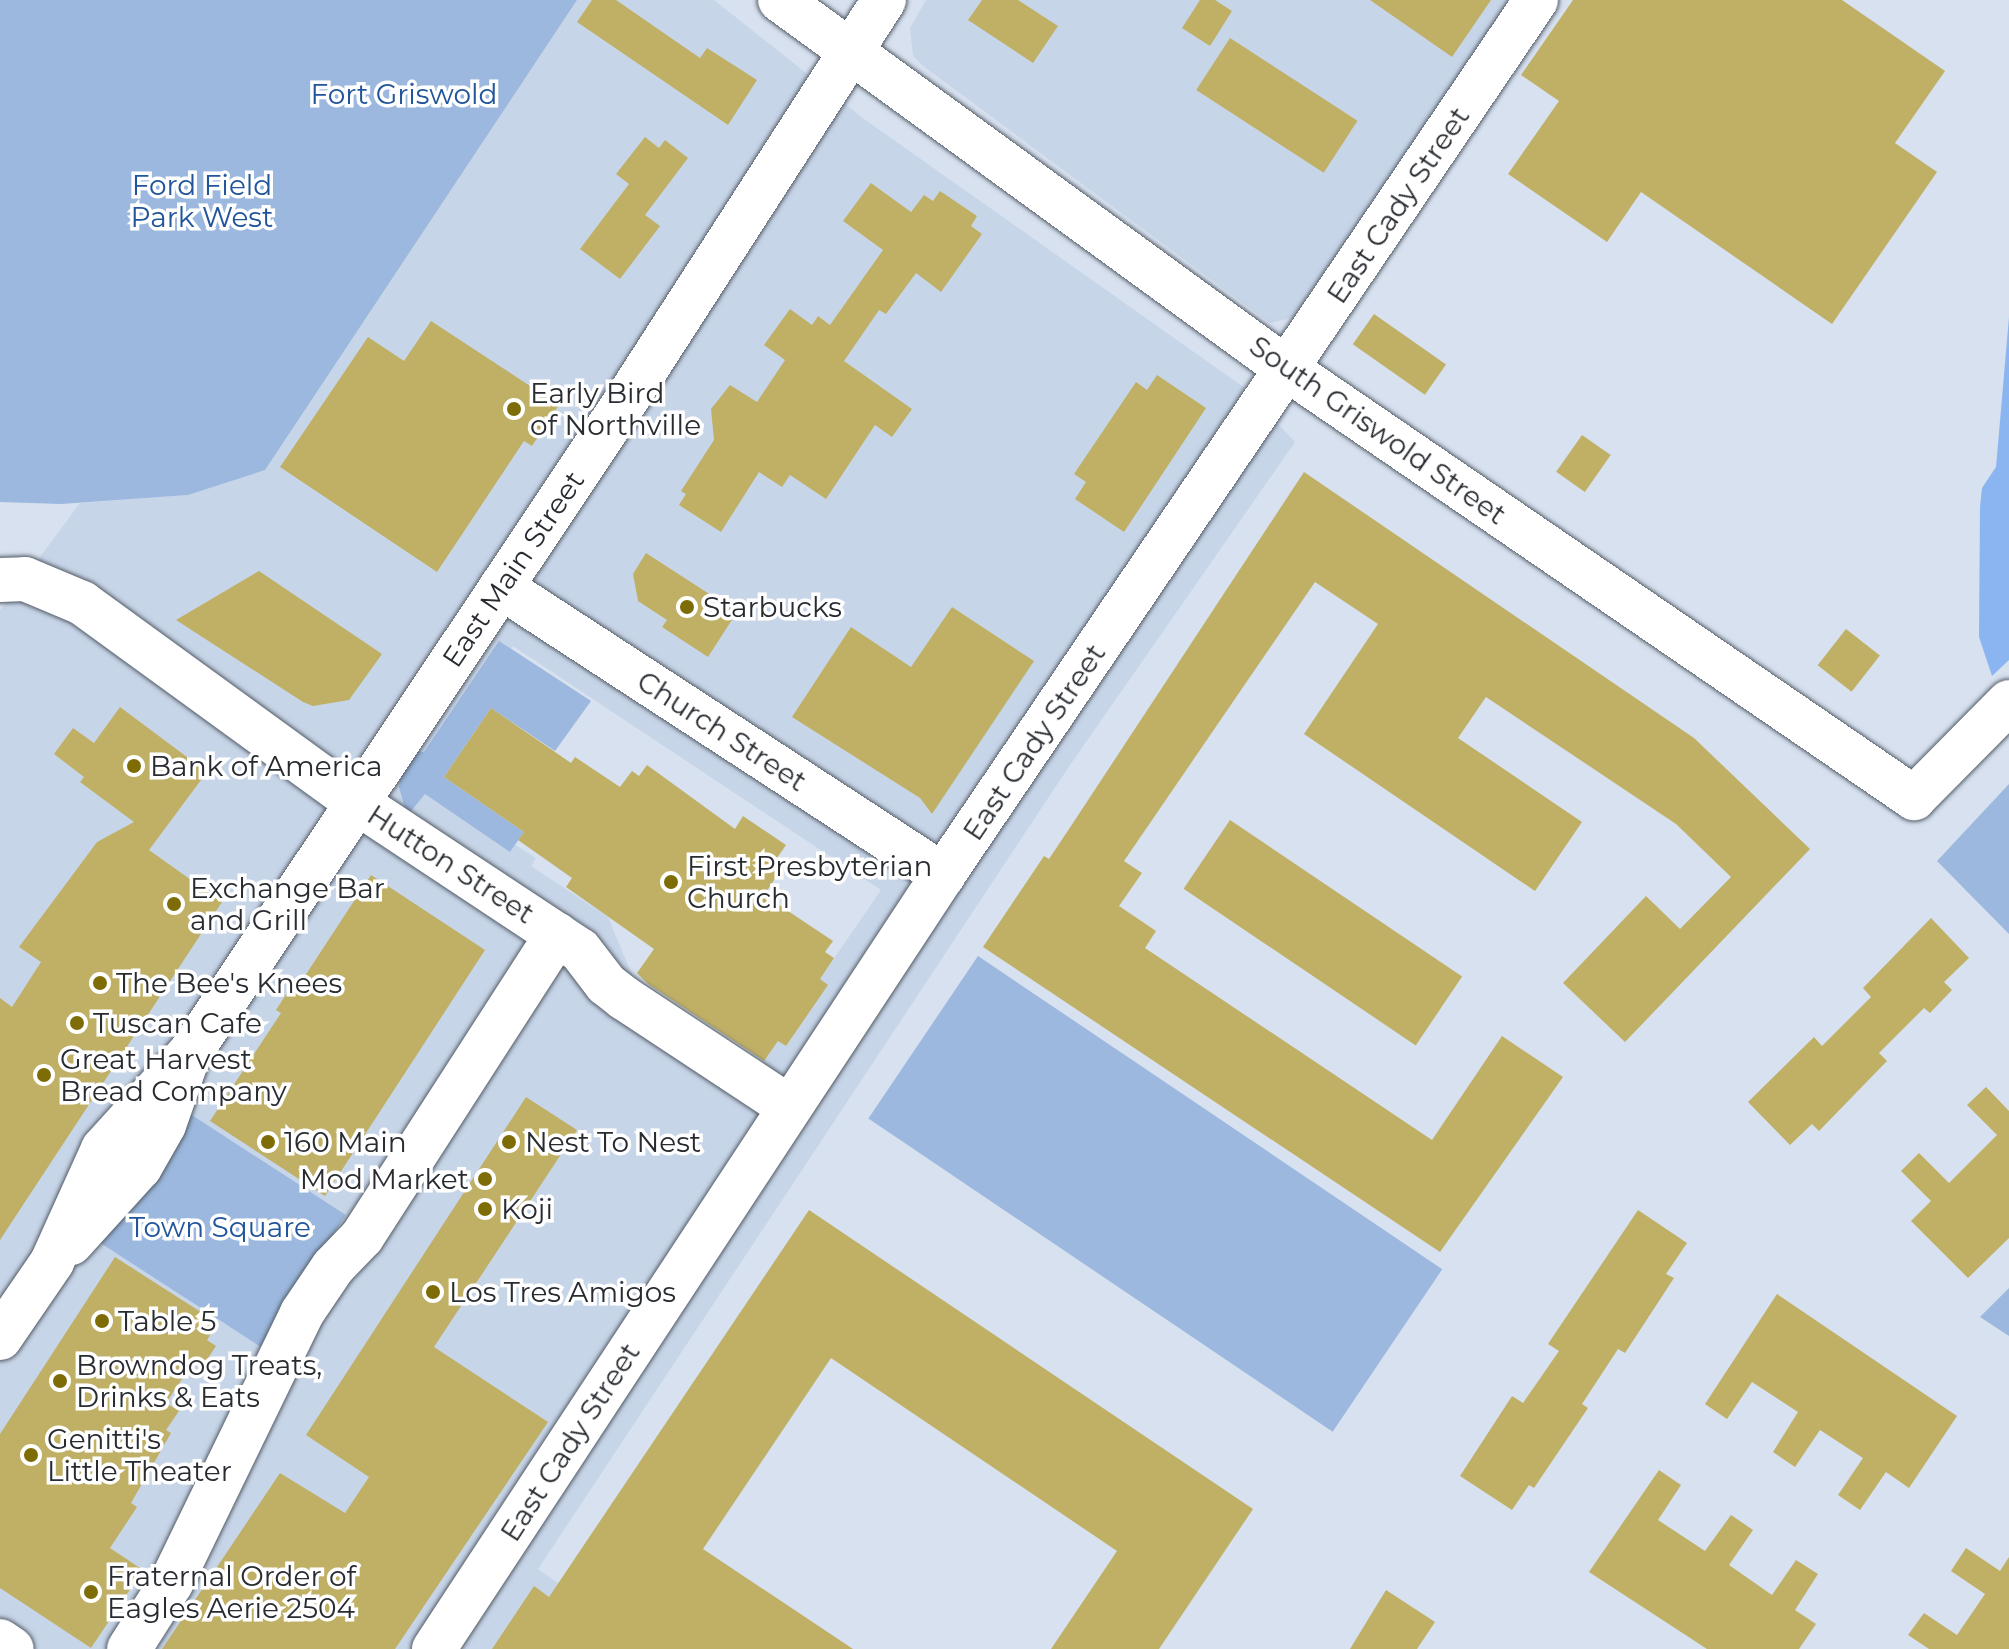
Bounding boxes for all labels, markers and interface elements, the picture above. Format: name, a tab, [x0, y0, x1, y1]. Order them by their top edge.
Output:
park label: Fort Griswold	[311, 77, 497, 111]
street label: East Cady Street	[1320, 100, 1476, 310]
park label: Ford Field Park West	[131, 168, 273, 234]
street label: South Griswold Street	[1243, 329, 1513, 531]
place label: Early Bird of Northville	[530, 376, 701, 442]
marker: Early Bird of Northville	[505, 400, 523, 418]
street label: East Main Street	[435, 465, 591, 673]
place label: Starbucks	[703, 590, 842, 624]
marker: Starbucks	[678, 598, 696, 616]
street label: East Cady Street	[956, 637, 1112, 847]
street label: Church Street	[631, 664, 813, 798]
place label: Bank of America	[150, 749, 383, 783]
marker: Bank of America	[125, 757, 143, 775]
street label: Hutton Street	[361, 798, 541, 930]
place label: First Presbyterian Church	[687, 849, 932, 915]
place label: Exchange Bar and Grill	[190, 871, 385, 937]
marker: First Presbyterian Church	[662, 873, 680, 891]
marker: Exchange Bar and Grill	[165, 895, 183, 913]
place label: The Bee's Knees	[116, 966, 342, 1000]
marker: The Bee's Knees	[91, 974, 109, 992]
place label: Tuscan Cafe	[93, 1006, 262, 1040]
marker: Tuscan Cafe	[68, 1014, 86, 1032]
place label: Great Harvest Bread Company	[60, 1042, 287, 1108]
marker: Great Harvest Bread Company	[35, 1066, 53, 1084]
place label: 160 Main	[284, 1125, 407, 1159]
place label: Nest To Nest	[525, 1125, 701, 1159]
marker: 160 Main	[259, 1133, 277, 1151]
marker: Nest To Nest	[500, 1133, 518, 1151]
place label: Mod Market	[300, 1162, 469, 1196]
marker: Mod Market	[476, 1170, 494, 1188]
place label: Koji	[501, 1192, 553, 1226]
marker: Koji	[476, 1200, 494, 1218]
park label: Town Square	[129, 1210, 311, 1244]
place label: Los Tres Amigos	[449, 1275, 676, 1309]
marker: Los Tres Amigos	[424, 1283, 442, 1301]
place label: Table 5	[118, 1304, 216, 1338]
marker: Table 5	[93, 1312, 111, 1330]
street label: East Cady Street	[493, 1337, 647, 1547]
place label: Browndog Treats, Drinks & Eats	[76, 1348, 322, 1414]
marker: Browndog Treats, Drinks & Eats	[51, 1372, 69, 1390]
place label: Genitti's Little Theater	[47, 1422, 232, 1488]
marker: Genitti's Little Theater	[22, 1446, 40, 1464]
place label: Fraternal Order of Eagles Aerie 2504	[107, 1559, 356, 1625]
marker: Fraternal Order of Eagles Aerie 2504	[82, 1583, 100, 1601]

